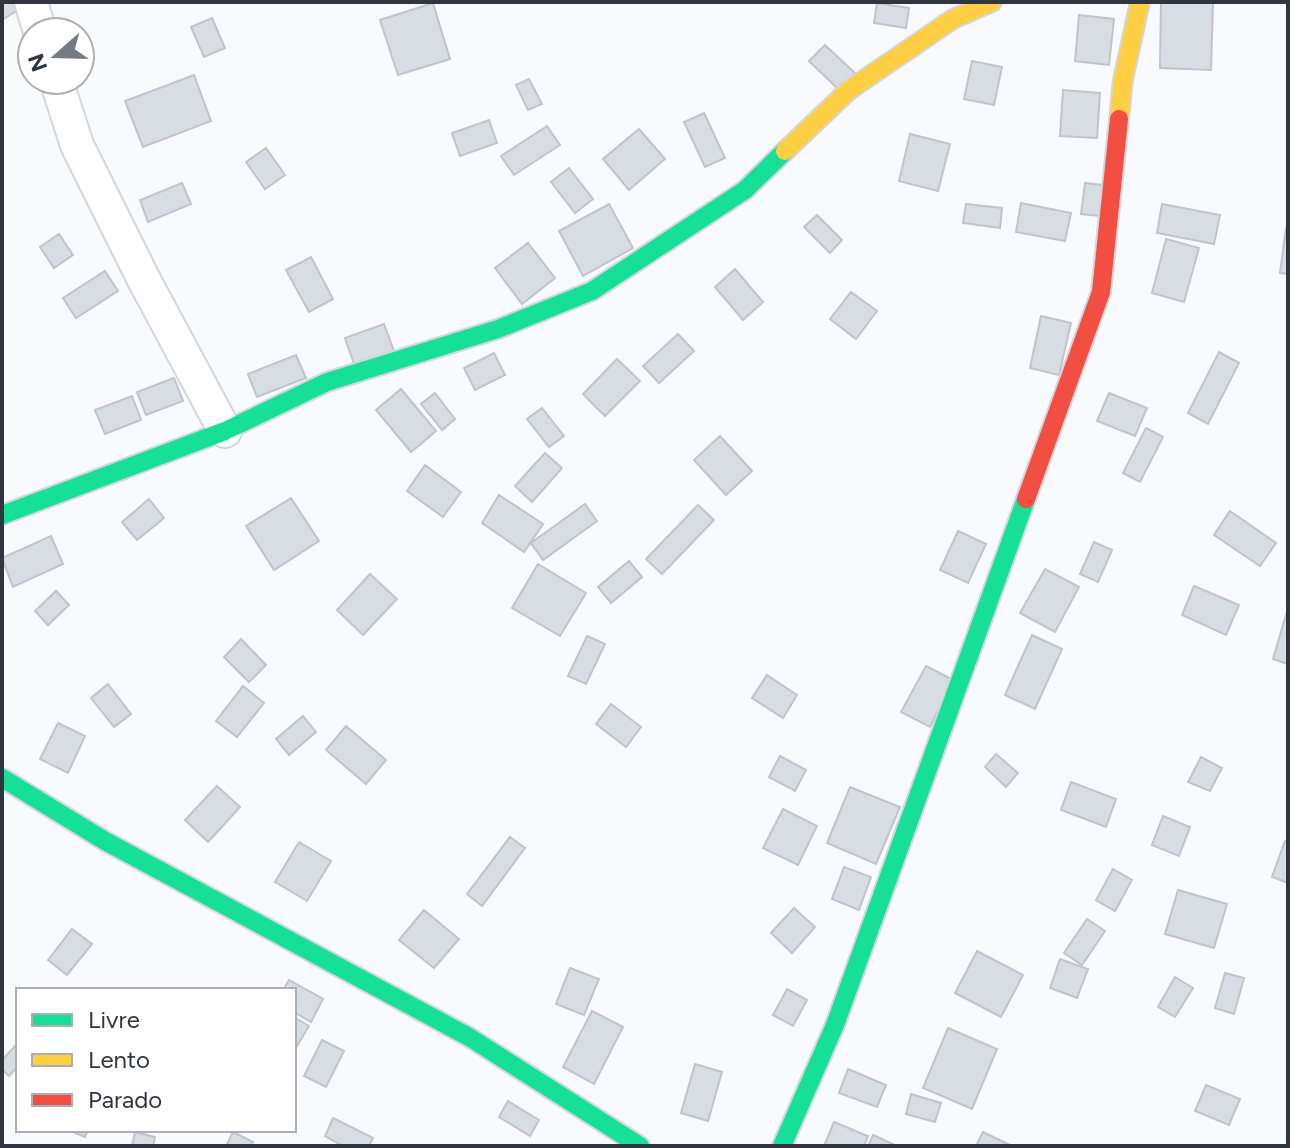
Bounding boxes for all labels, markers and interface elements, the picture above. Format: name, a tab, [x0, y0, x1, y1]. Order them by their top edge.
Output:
north arrow	[16, 16, 96, 96]
text: N	[22, 50, 53, 75]
legend	[16, 988, 296, 1132]
text: Livre	[88, 1005, 140, 1034]
text: Lento	[88, 1045, 150, 1074]
text: Parado	[88, 1085, 162, 1114]

